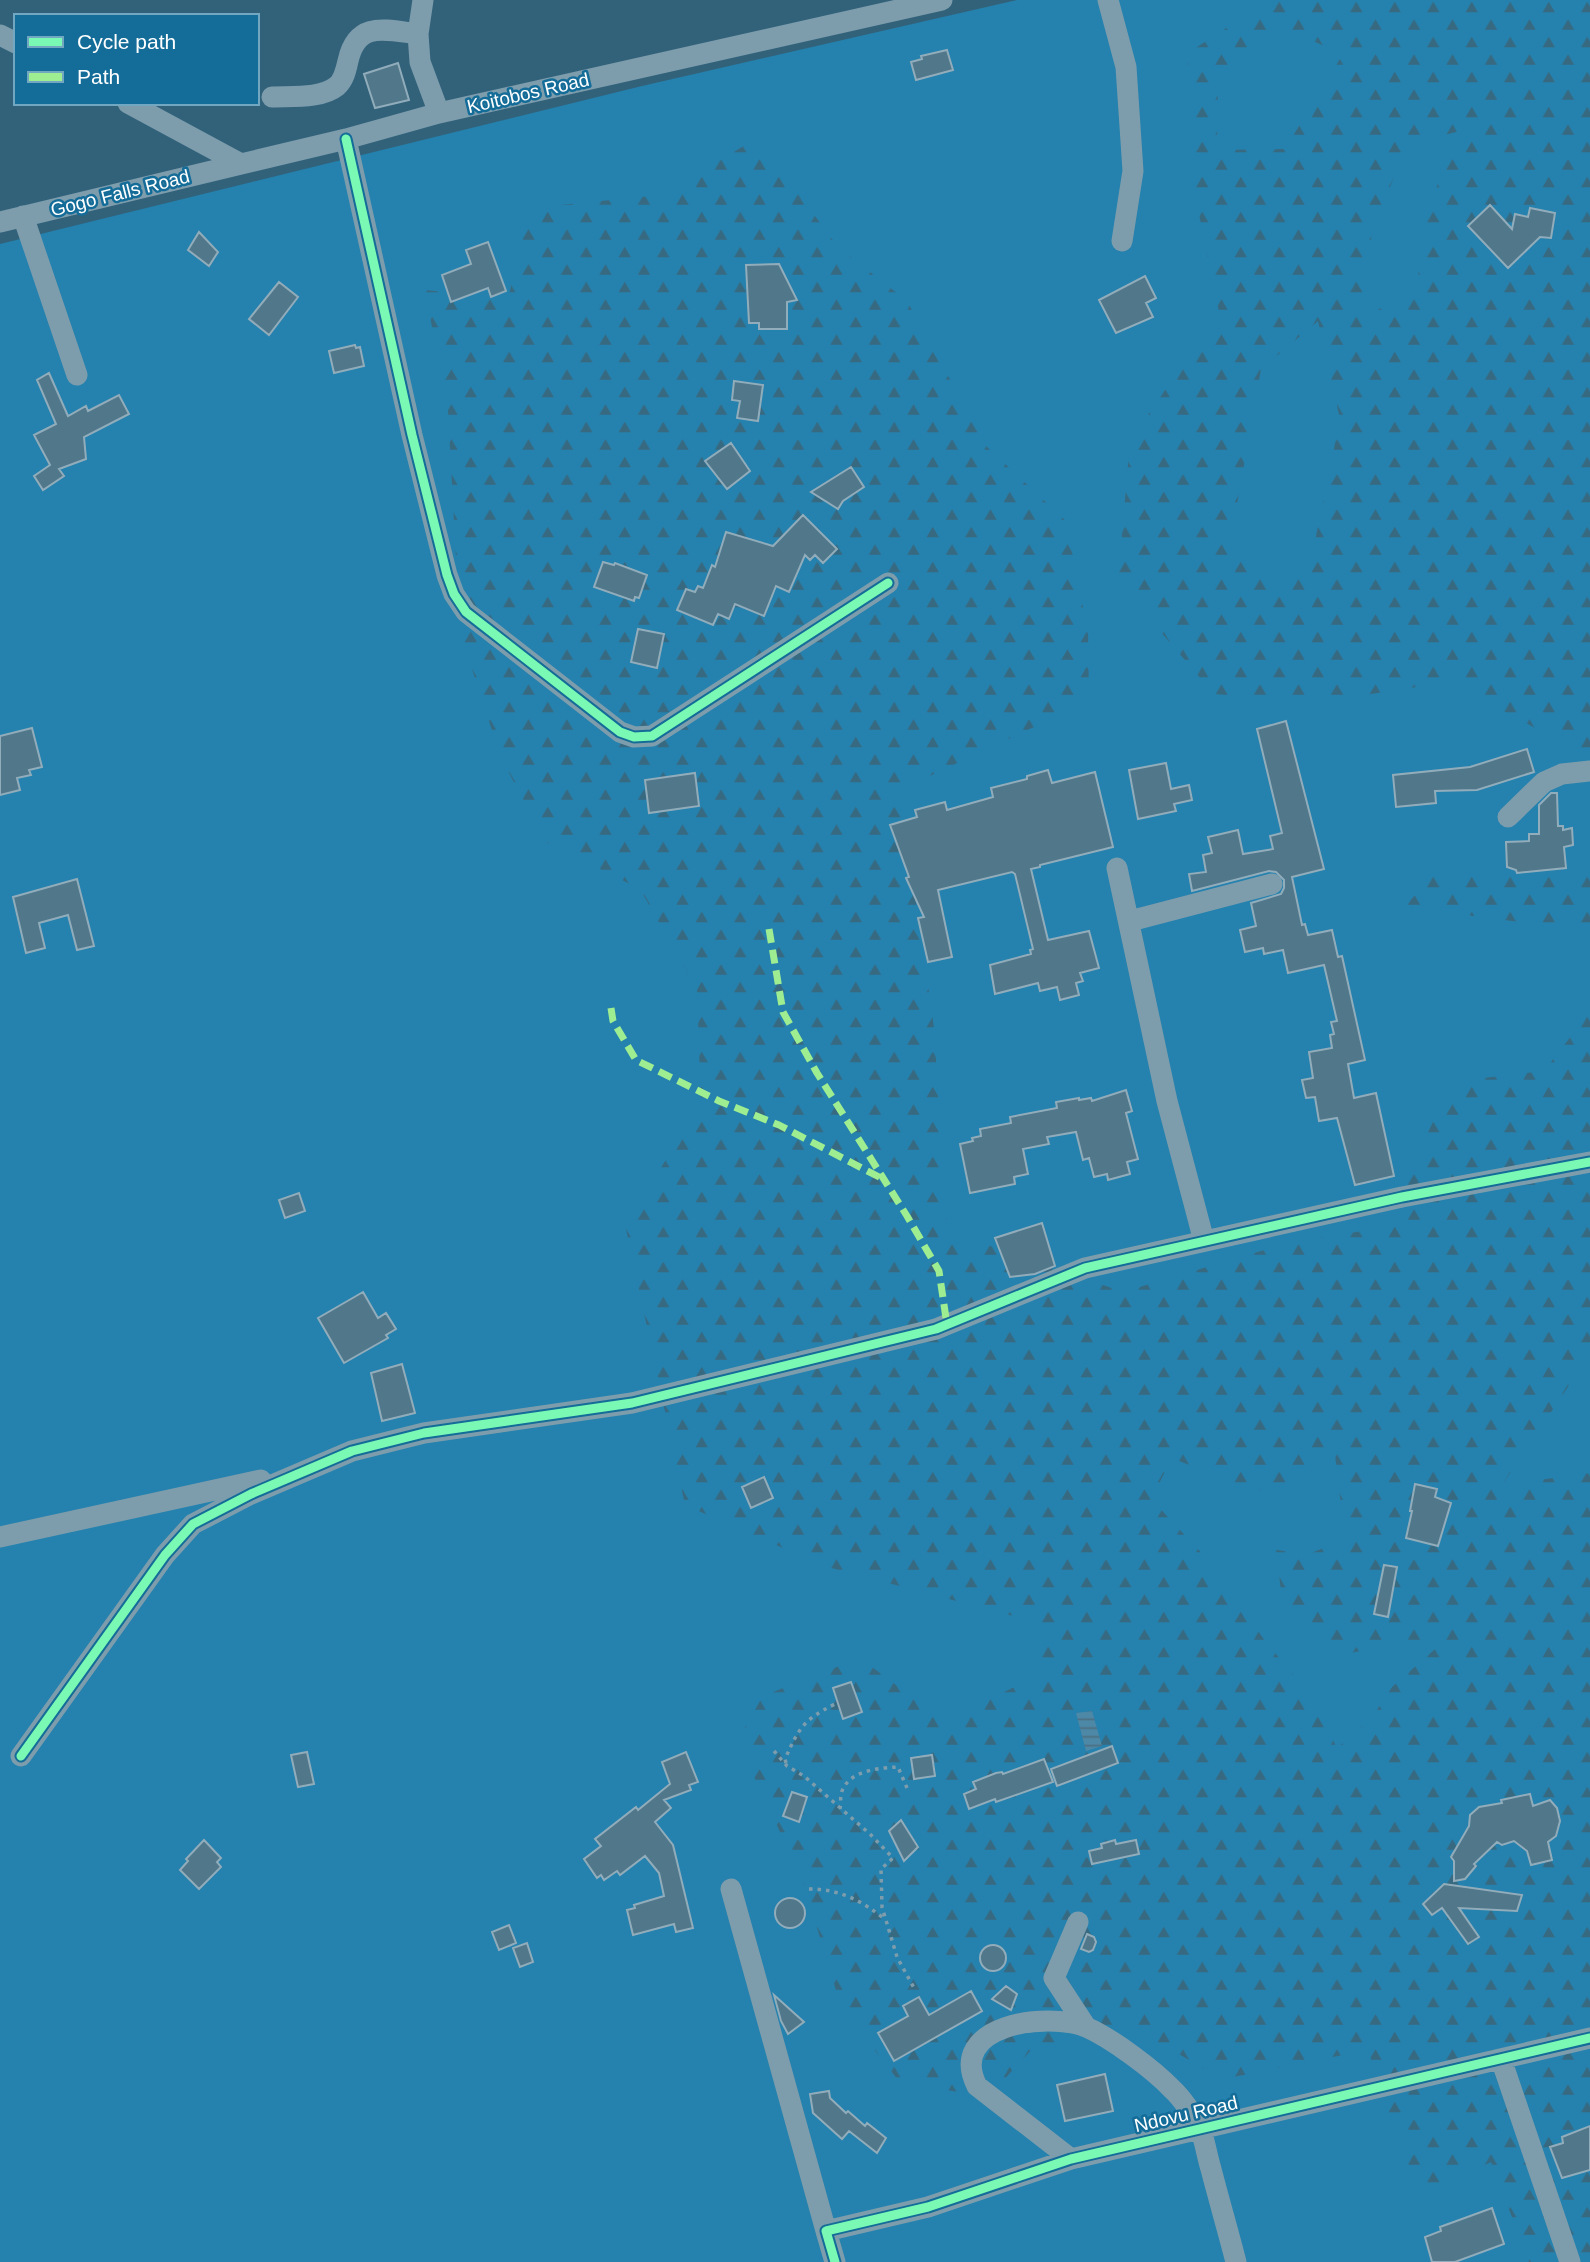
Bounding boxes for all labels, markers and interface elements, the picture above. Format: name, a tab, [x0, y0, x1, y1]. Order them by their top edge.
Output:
legend	[14, 14, 259, 105]
text: Cycle path	[77, 30, 176, 53]
text: Path	[77, 65, 120, 88]
street label: Koitobos Road	[465, 69, 591, 117]
street label: Gogo Falls Road	[48, 166, 192, 220]
street label: Ndovu Road	[1132, 2092, 1240, 2136]

